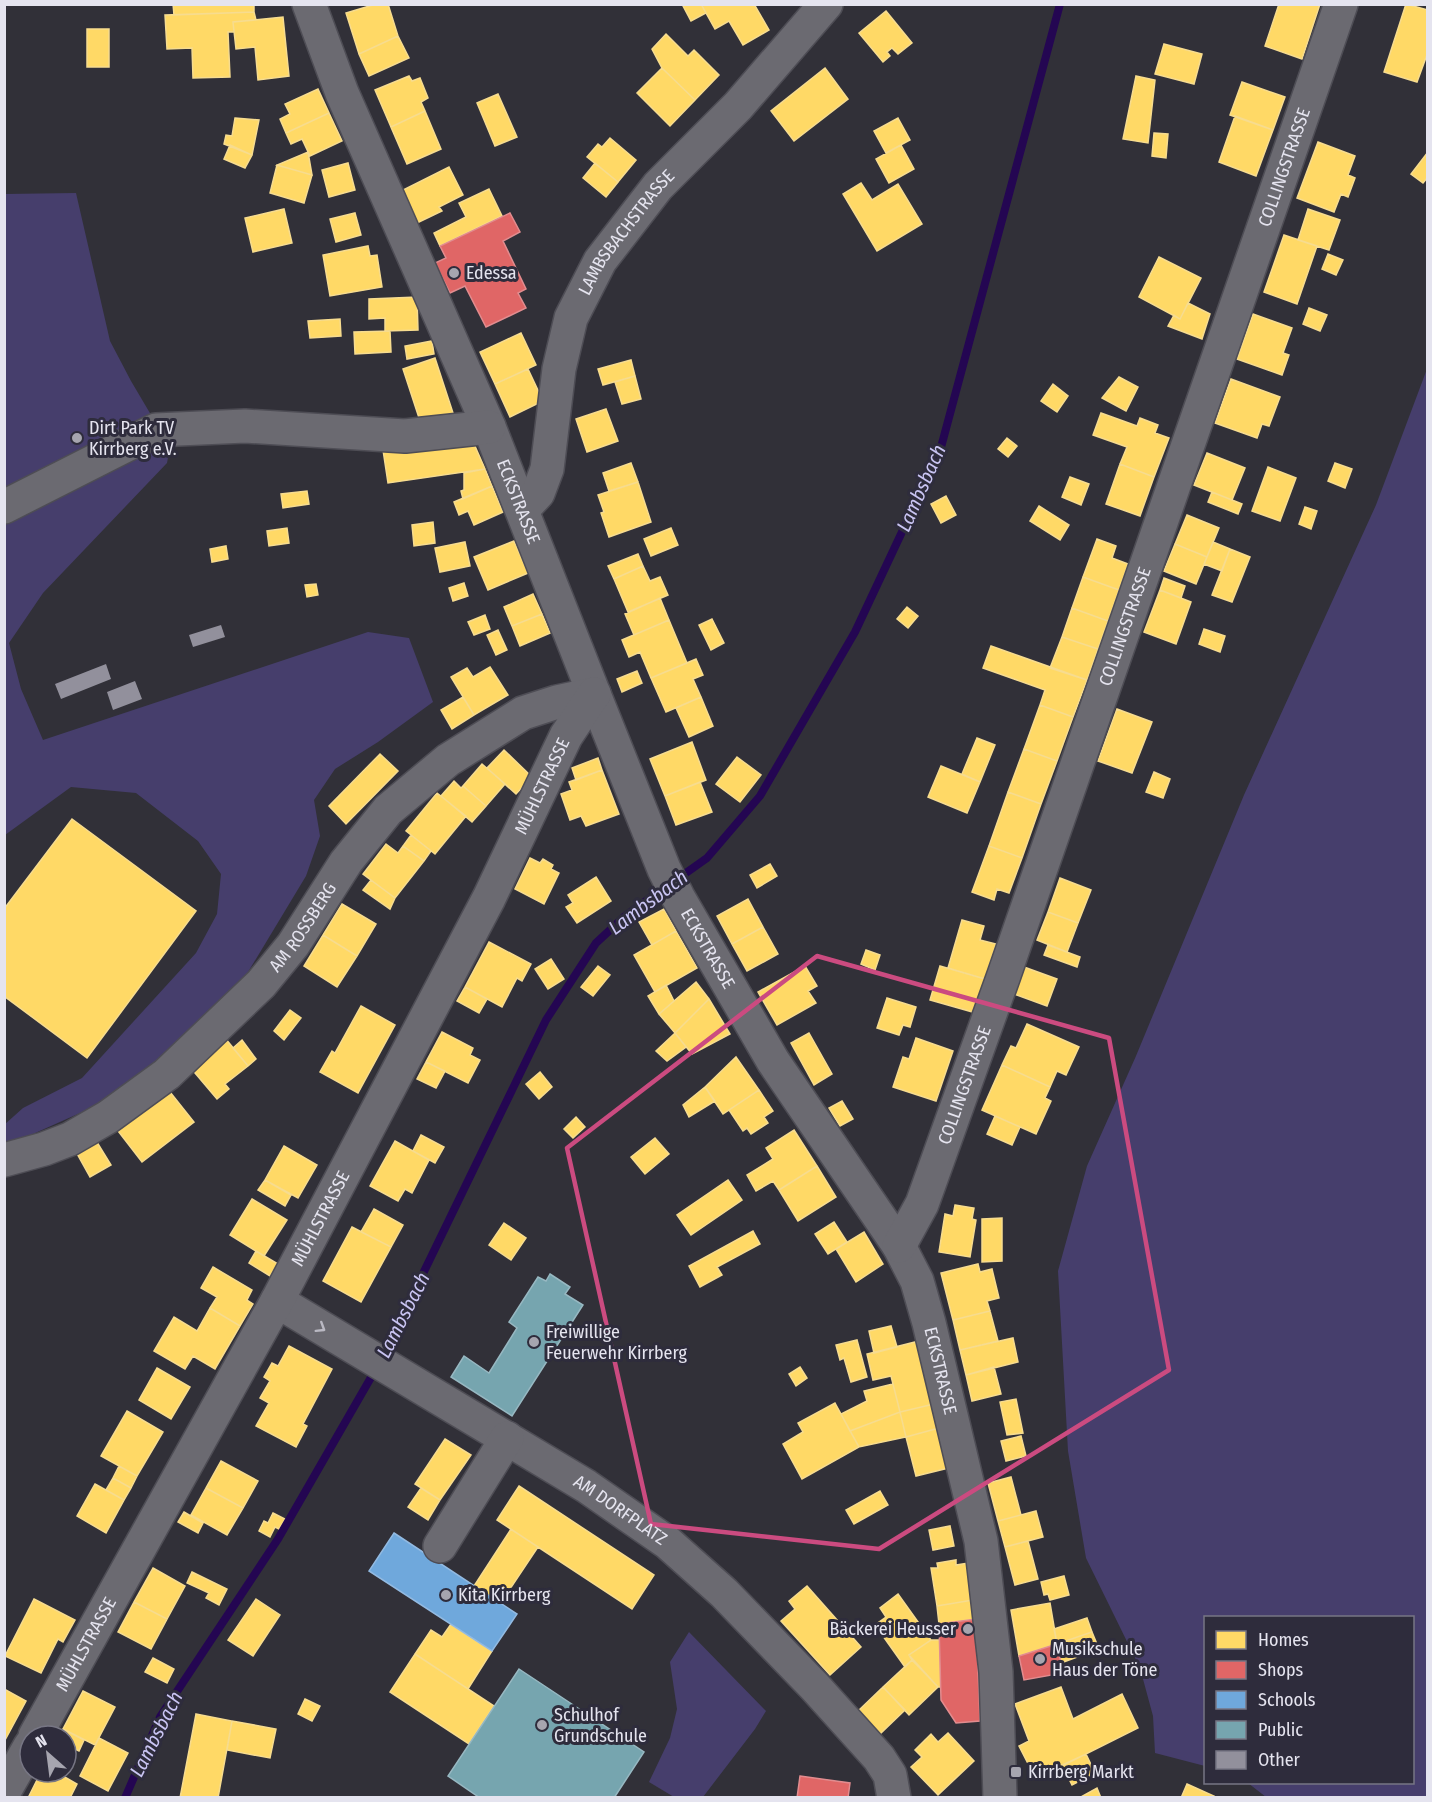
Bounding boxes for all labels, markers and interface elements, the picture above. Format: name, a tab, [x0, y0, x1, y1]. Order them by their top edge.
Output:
street label: COLLINGSTRASSE	[1254, 105, 1315, 230]
street label: LAMBSBACHSTRASSE	[574, 165, 679, 299]
place label: Edessa	[466, 262, 517, 284]
marker: Edessa	[447, 266, 461, 280]
place label: Dirt Park TV Kirrberg e.V.	[89, 417, 177, 460]
marker: Dirt Park TV Kirrberg e.V.	[70, 431, 84, 445]
water label: Lambsbach	[891, 441, 951, 535]
street label: ECKSTRASSE	[492, 456, 545, 547]
street label: COLLINGSTRASSE	[1094, 564, 1156, 689]
street label: MÜHLSTRASSE	[510, 734, 574, 838]
water label: Lambsbach	[604, 864, 692, 940]
street label: AM ROSSBERG	[264, 879, 341, 976]
street label: ECKSTRASSE	[676, 904, 740, 992]
street label: COLLINGSTRASSE	[933, 1023, 996, 1148]
street label: MÜHLSTRASSE	[286, 1167, 354, 1270]
water label: Lambsbach	[371, 1268, 435, 1362]
one-way arrow	[315, 1321, 325, 1333]
place label: Freiwillige Feuerwehr Kirrberg	[546, 1321, 688, 1364]
street label: ECKSTRASSE	[919, 1325, 961, 1417]
marker: Freiwillige Feuerwehr Kirrberg	[527, 1335, 541, 1349]
street label: AM DORFPLATZ	[570, 1470, 671, 1550]
place label: Kita Kirrberg	[458, 1584, 551, 1606]
marker: Kita Kirrberg	[439, 1588, 453, 1602]
street label: MÜHLSTRASSE	[51, 1593, 121, 1695]
legend	[1204, 1616, 1414, 1784]
place label: Bäckerei Heusser	[829, 1618, 957, 1640]
marker: Bäckerei Heusser	[961, 1622, 975, 1636]
text: Homes	[1258, 1629, 1309, 1651]
place label: Musikschule Haus der Töne	[1052, 1638, 1157, 1681]
marker: Musikschule Haus der Töne	[1033, 1652, 1047, 1666]
text: Shops	[1258, 1659, 1303, 1681]
water label: Lambsbach	[124, 1687, 188, 1781]
text: Schools	[1258, 1689, 1316, 1711]
place label: Schulhof Grundschule	[554, 1704, 647, 1747]
marker: Schulhof Grundschule	[535, 1718, 549, 1732]
text: Public	[1258, 1719, 1303, 1741]
north arrow	[18, 1724, 78, 1784]
text: N	[32, 1731, 50, 1752]
text: Other	[1258, 1749, 1301, 1771]
place label: Kirrberg Markt	[1028, 1761, 1134, 1783]
marker: Kirrberg Markt	[1009, 1765, 1023, 1779]

